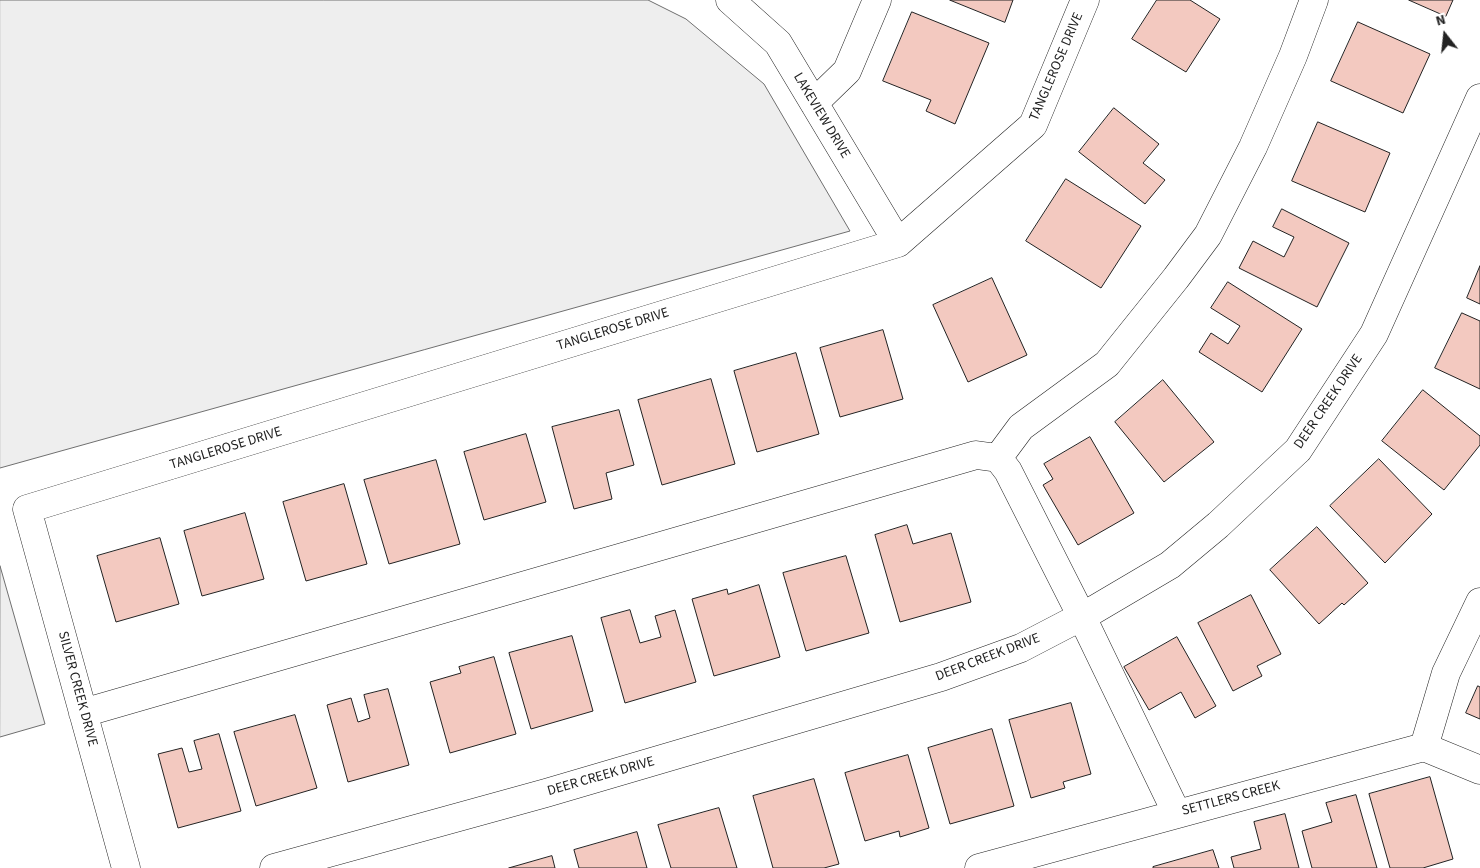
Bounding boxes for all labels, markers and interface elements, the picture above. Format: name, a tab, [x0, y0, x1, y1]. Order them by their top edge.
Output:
street label: TANGLEROSE DRIVE	[1027, 10, 1087, 124]
north arrow	[1420, 10, 1470, 60]
text: N	[1434, 10, 1448, 31]
street label: LAKEVIEW DRIVE	[789, 70, 853, 162]
street label: TANGLEROSE DRIVE	[555, 305, 671, 355]
street label: DEER CREEK DRIVE	[1291, 351, 1367, 453]
street label: TANGLEROSE DRIVE	[168, 424, 284, 474]
street label: SILVER CREEK DRIVE	[54, 629, 100, 749]
street label: DEER CREEK DRIVE	[933, 630, 1043, 686]
street label: DEER CREEK DRIVE	[546, 754, 656, 800]
street label: SETTLERS CREEK	[1180, 778, 1282, 820]

